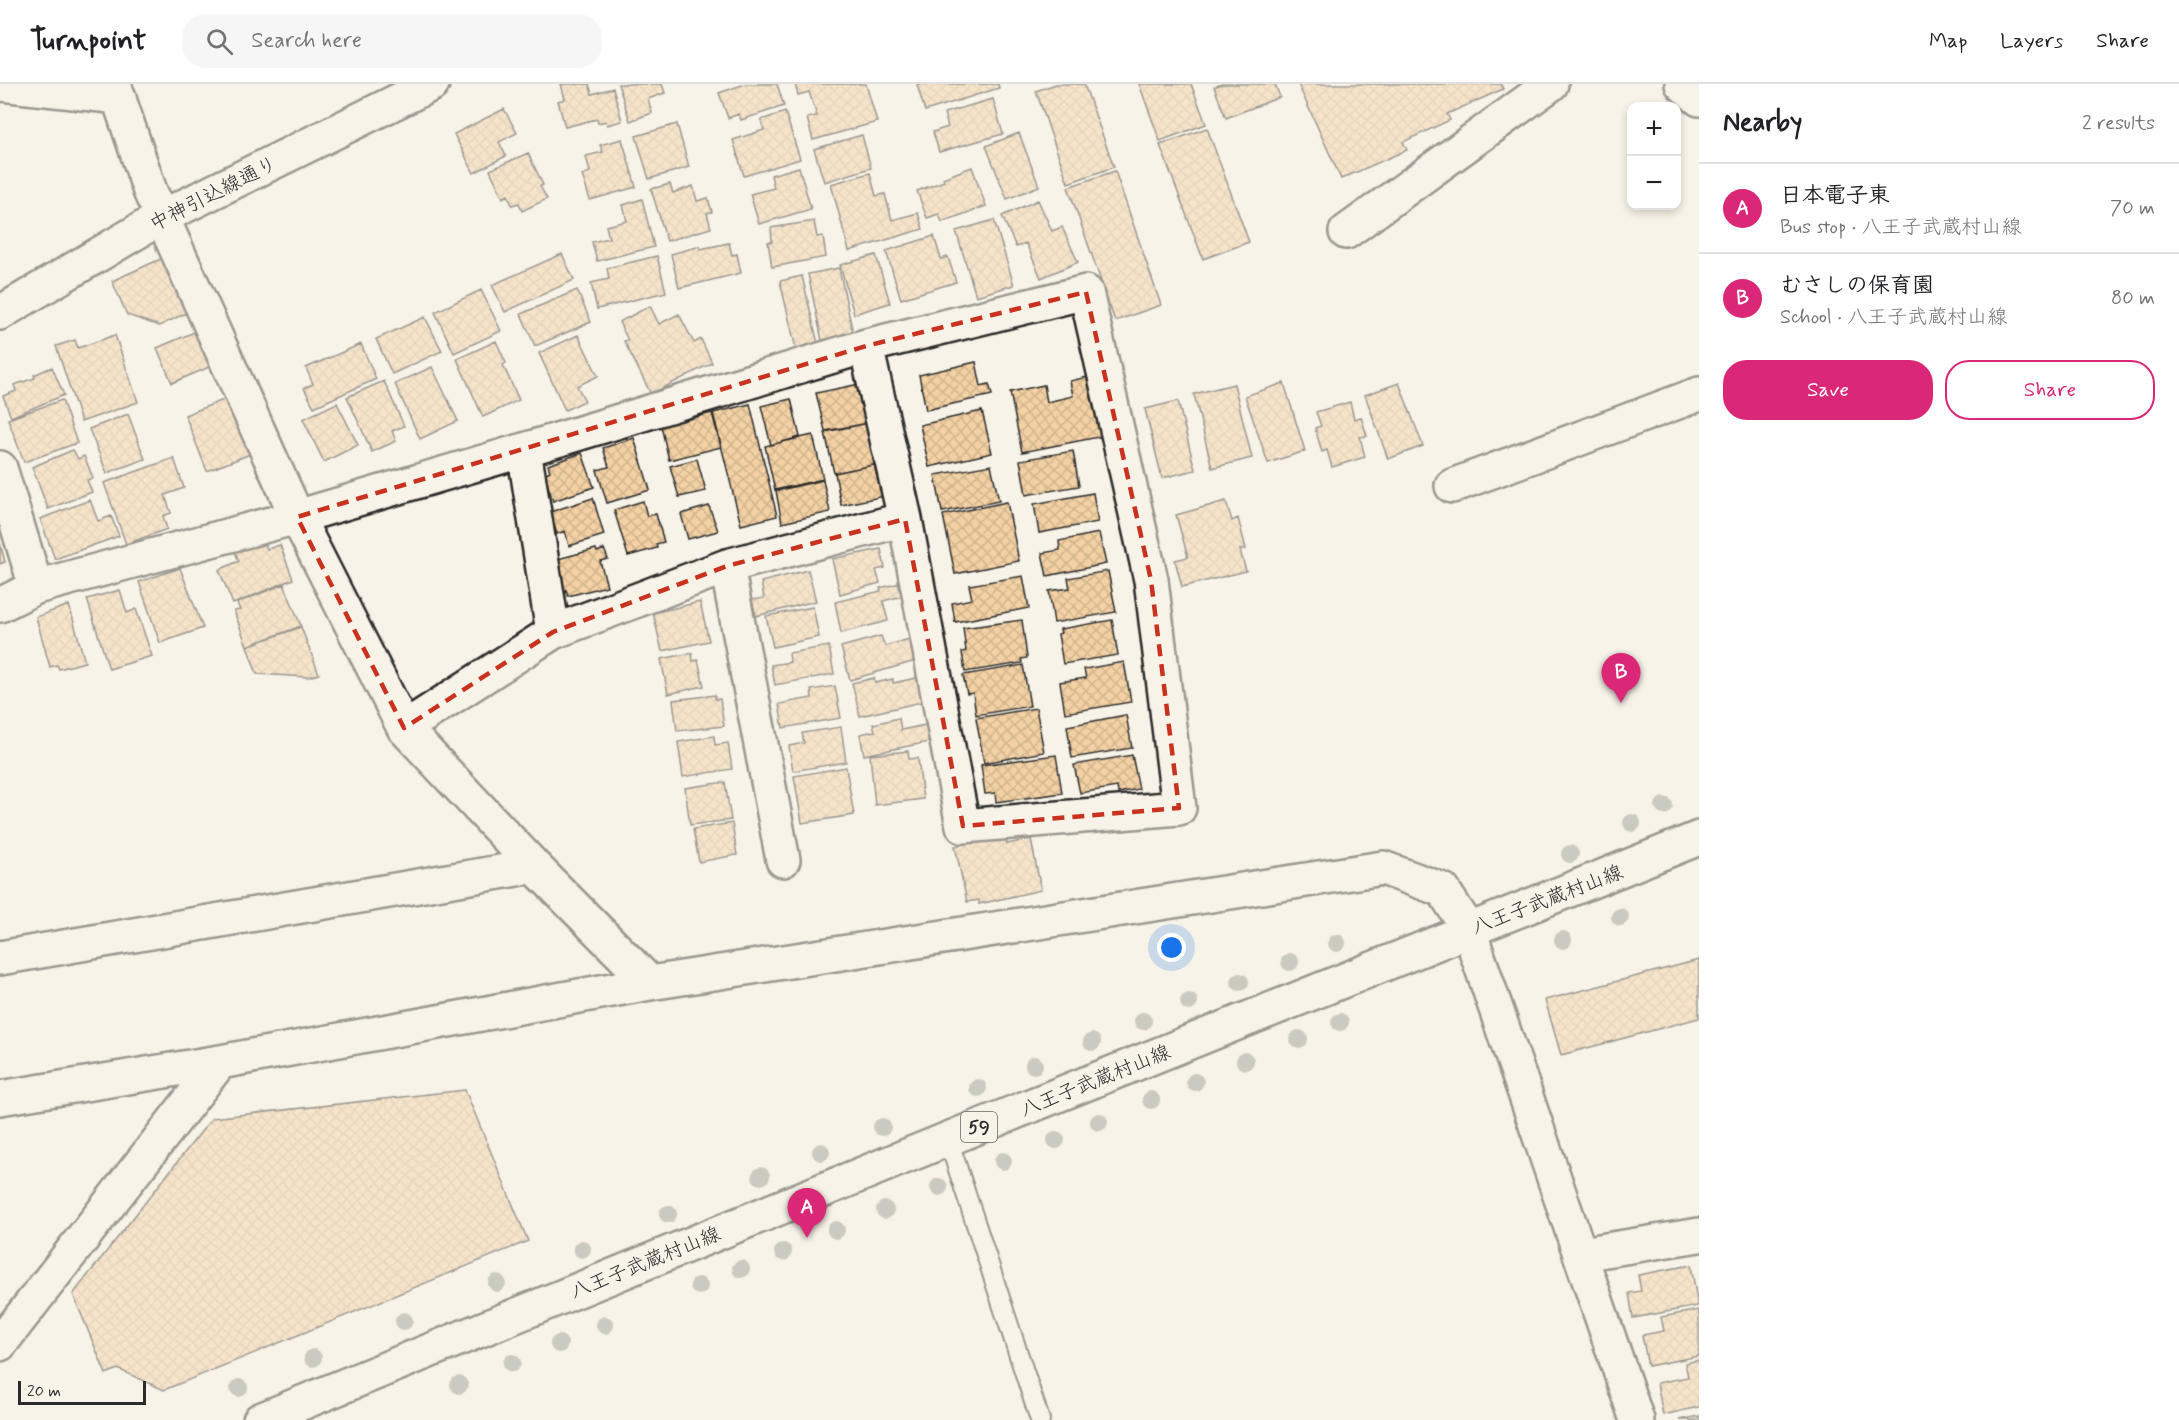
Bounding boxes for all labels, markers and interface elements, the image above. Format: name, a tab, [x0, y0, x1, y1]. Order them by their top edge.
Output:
search box	[182, 14, 602, 68]
text: Turnpoint	[30, 23, 146, 60]
icon: search	[203, 25, 236, 58]
text: Search here	[251, 27, 362, 55]
text: Map	[1929, 27, 1967, 55]
text: Layers	[2000, 27, 2063, 55]
text: Share	[2096, 27, 2149, 55]
map controls	[1627, 102, 1681, 210]
button: +	[1627, 102, 1681, 156]
text: Nearby	[1723, 106, 1802, 140]
text: 2 results	[2082, 110, 2155, 137]
street label: 中神引込線通り	[145, 151, 282, 238]
button: −	[1627, 156, 1681, 210]
text: 日本電子東	[1780, 182, 1890, 210]
text: A	[1736, 195, 1749, 222]
text: 70 m	[2110, 195, 2155, 222]
text: Bus stop · 八王子武蔵村山線	[1780, 214, 2022, 241]
text: むさしの保育園	[1780, 272, 1934, 300]
text: B	[1736, 285, 1749, 312]
text: 80 m	[2111, 285, 2155, 312]
text: School · 八王子武蔵村山線	[1780, 304, 2007, 331]
button: Save	[1723, 360, 1933, 420]
button: Share	[1945, 360, 2155, 420]
pin: B	[1602, 654, 1640, 703]
street label: 八王子武蔵村山線	[1468, 859, 1627, 942]
your location	[1157, 933, 1186, 962]
street label: 八王子武蔵村山線	[1016, 1039, 1175, 1124]
road number: 59	[961, 1112, 997, 1142]
pin: A	[788, 1188, 826, 1238]
street label: 八王子武蔵村山線	[566, 1221, 725, 1306]
scale bar	[18, 1378, 146, 1406]
text: 20 m	[27, 1381, 61, 1402]

